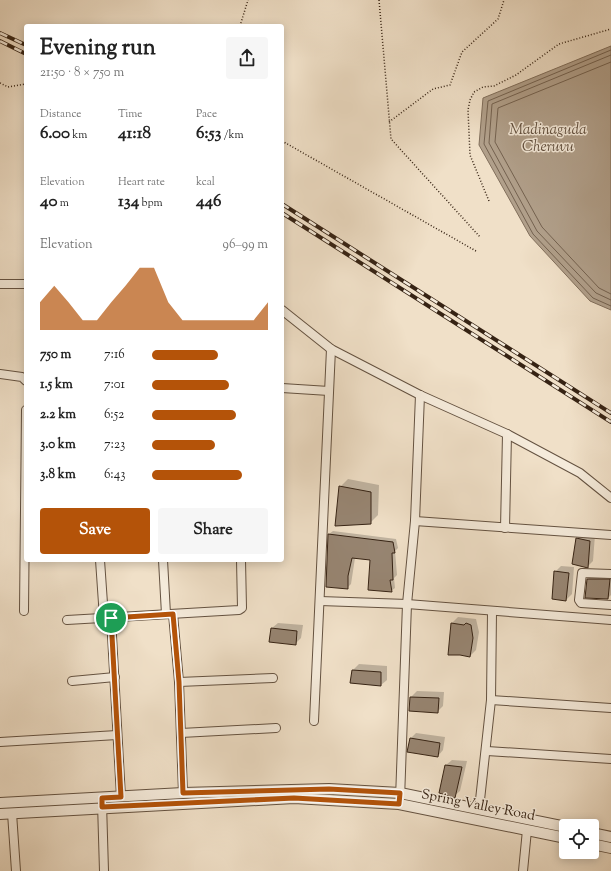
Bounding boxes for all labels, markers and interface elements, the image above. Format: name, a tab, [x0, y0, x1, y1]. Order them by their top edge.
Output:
text: Evening run	[40, 33, 156, 65]
button: share	[226, 37, 268, 79]
text: 21:50 · 8 × 750 m	[40, 64, 124, 82]
text: Distance	[40, 106, 81, 122]
text: Time	[118, 106, 142, 122]
text: Pace	[196, 106, 217, 122]
water label: Madinaguda Cheruvu	[509, 120, 587, 158]
text: 6.00	[40, 122, 70, 146]
text: 41:18	[118, 122, 151, 146]
text: 6:53	[196, 122, 221, 146]
text: km	[70, 127, 87, 143]
text: /km	[221, 127, 244, 143]
text: Elevation	[40, 174, 85, 190]
text: Heart rate	[118, 174, 165, 190]
text: kcal	[196, 174, 215, 190]
text: 40	[40, 190, 57, 214]
text: 134	[118, 190, 139, 214]
text: 446	[196, 190, 221, 214]
text: m	[57, 195, 69, 211]
text: bpm	[139, 195, 163, 211]
text: Elevation	[40, 236, 93, 254]
text: 96–99 m	[223, 236, 268, 254]
text: 750 m	[40, 346, 71, 364]
text: 7:16	[104, 346, 125, 364]
text: 1.5 km	[40, 376, 73, 394]
text: 7:01	[104, 376, 125, 394]
text: 2.2 km	[40, 406, 76, 424]
text: 6:52	[104, 406, 124, 424]
text: 3.0 km	[40, 436, 76, 454]
text: 7:23	[104, 436, 125, 454]
text: 3.8 km	[40, 466, 76, 484]
text: 6:43	[104, 466, 126, 484]
button: Save	[40, 508, 150, 554]
button: Share	[158, 508, 268, 554]
pin	[94, 601, 128, 635]
icon: arrive	[100, 607, 122, 629]
street label: Spring Valley Road	[419, 785, 537, 827]
map controls	[559, 819, 599, 859]
button: locate	[559, 819, 599, 859]

